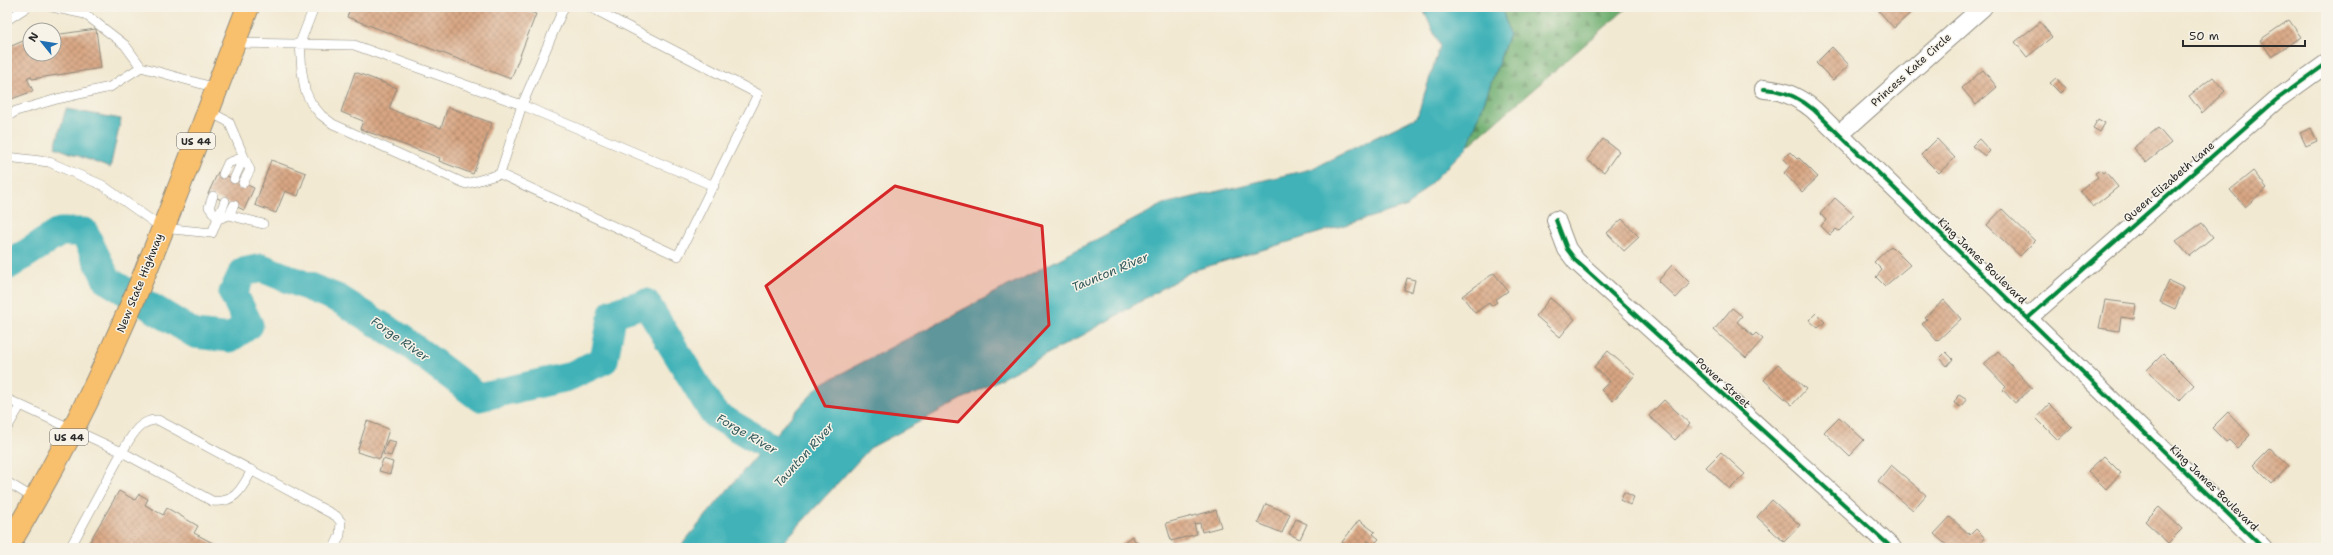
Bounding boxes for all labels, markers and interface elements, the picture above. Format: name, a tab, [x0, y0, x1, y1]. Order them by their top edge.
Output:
north arrow	[22, 22, 62, 62]
scale bar	[2183, 22, 2305, 48]
text: 50 m	[2189, 28, 2219, 44]
text: N	[25, 29, 43, 45]
street label: Princess Kate Circle	[1868, 30, 1954, 110]
road number: US 44	[177, 133, 215, 149]
street label: Queen Elizabeth Lane	[2120, 138, 2218, 226]
street label: King James Boulevard	[1934, 215, 2030, 307]
street label: New State Highway	[113, 231, 167, 335]
water label: Taunton River	[1069, 249, 1151, 295]
water label: Forge River	[368, 313, 433, 365]
street label: Power Street	[1692, 354, 1754, 412]
water label: Forge River	[714, 410, 781, 458]
water label: Taunton River	[771, 419, 838, 491]
road number: US 44	[50, 429, 88, 445]
street label: King James Boulevard	[2166, 442, 2262, 534]

